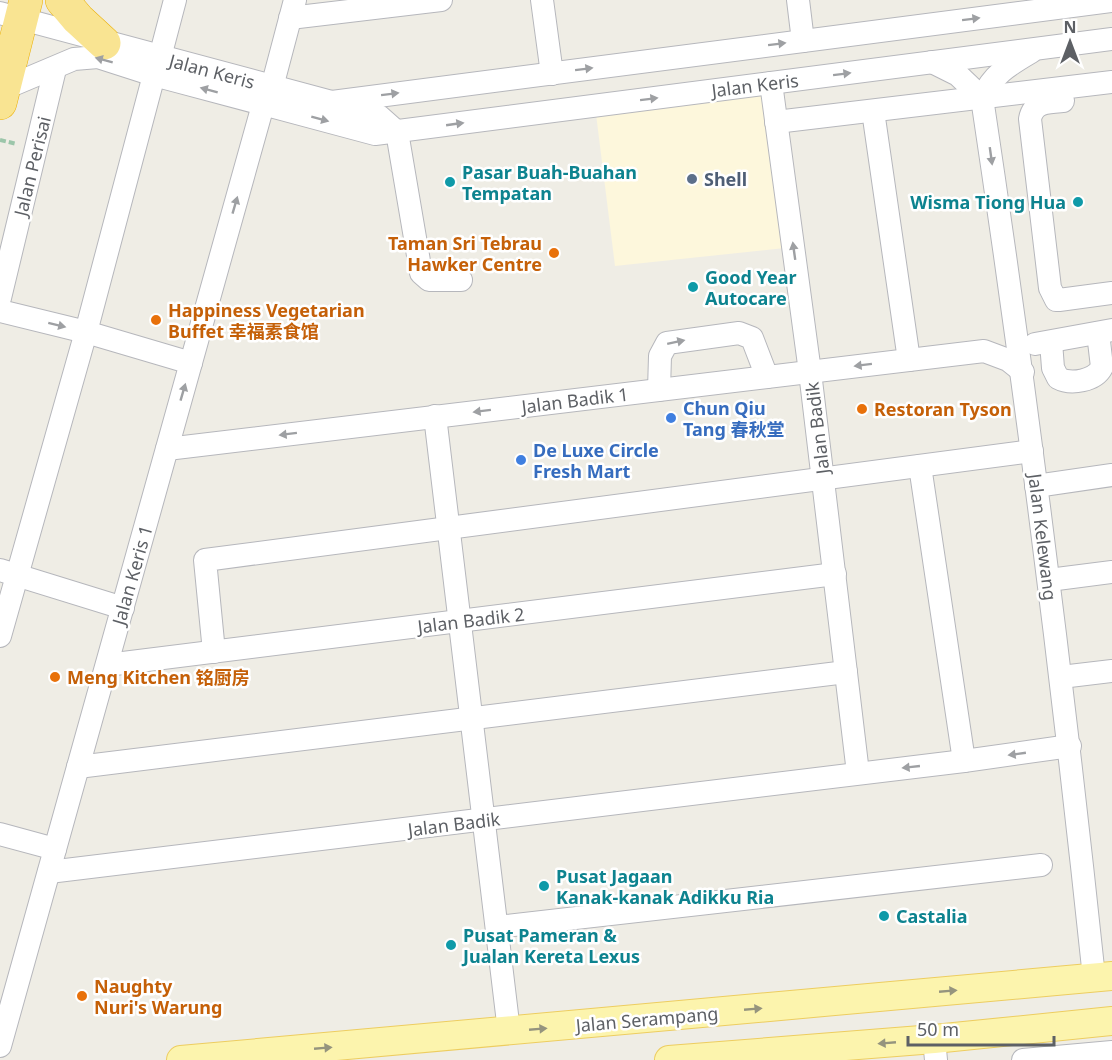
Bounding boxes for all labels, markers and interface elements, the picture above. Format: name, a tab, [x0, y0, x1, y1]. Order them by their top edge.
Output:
north arrow	[1040, 12, 1100, 72]
one-way arrow	[961, 15, 980, 24]
text: N	[1063, 16, 1077, 38]
one-way arrow	[768, 40, 787, 49]
street label: Jalan Keris	[165, 48, 257, 94]
one-way arrow	[95, 54, 114, 64]
one-way arrow	[574, 65, 593, 74]
street label: Jalan Keris	[708, 68, 800, 102]
one-way arrow	[833, 69, 852, 78]
one-way arrow	[200, 85, 218, 94]
one-way arrow	[381, 90, 400, 99]
one-way arrow	[639, 94, 658, 103]
street label: Jalan Perisai	[8, 114, 56, 220]
one-way arrow	[311, 115, 329, 125]
one-way arrow	[446, 120, 465, 129]
one-way arrow	[986, 147, 995, 166]
place label: Pasar Buah-Buahan Tempatan	[462, 160, 637, 205]
place label: Shell	[704, 167, 747, 191]
marker: Shell	[685, 172, 699, 186]
marker: Pasar Buah-Buahan Tempatan	[443, 175, 457, 189]
place label: Wisma Tiong Hua	[910, 190, 1066, 214]
marker: Wisma Tiong Hua	[1071, 195, 1085, 209]
one-way arrow	[231, 196, 240, 214]
place label: Taman Sri Tebrau Hawker Centre	[388, 231, 542, 276]
one-way arrow	[790, 242, 799, 261]
marker: Taman Sri Tebrau Hawker Centre	[547, 246, 561, 260]
place label: Good Year Autocare	[705, 265, 797, 310]
marker: Good Year Autocare	[686, 280, 700, 294]
place label: Happiness Vegetarian Buffet 幸福素食馆	[168, 298, 365, 343]
marker: Happiness Vegetarian Buffet 幸福素食馆	[149, 313, 163, 327]
one-way arrow	[48, 321, 66, 331]
one-way arrow	[667, 336, 685, 346]
one-way arrow	[854, 361, 873, 370]
street label: Jalan Badik	[799, 380, 835, 477]
street label: Jalan Badik 1	[518, 382, 630, 419]
one-way arrow	[179, 383, 188, 401]
place label: Chun Qiu Tang 春秋堂	[683, 396, 784, 441]
place label: Restoran Tyson	[874, 397, 1012, 421]
marker: Restoran Tyson	[855, 402, 869, 416]
one-way arrow	[473, 406, 492, 416]
marker: Chun Qiu Tang 春秋堂	[664, 411, 678, 425]
one-way arrow	[279, 429, 298, 439]
place label: De Luxe Circle Fresh Mart	[533, 438, 659, 483]
marker: De Luxe Circle Fresh Mart	[514, 453, 528, 467]
street label: Jalan Kelewang	[1023, 470, 1063, 602]
street label: Jalan Keris 1	[106, 522, 158, 630]
street label: Jalan Badik 2	[414, 602, 526, 639]
place label: Meng Kitchen 铭厨房	[67, 665, 250, 689]
marker: Meng Kitchen 铭厨房	[48, 670, 62, 684]
one-way arrow	[1007, 749, 1026, 758]
one-way arrow	[902, 762, 921, 772]
street label: Jalan Badik	[405, 806, 502, 842]
place label: Pusat Jagaan Kanak-kanak Adikku Ria	[556, 864, 774, 909]
marker: Pusat Jagaan Kanak-kanak Adikku Ria	[537, 879, 551, 893]
place label: Castalia	[896, 904, 968, 928]
marker: Castalia	[877, 909, 891, 923]
place label: Pusat Pameran & Jualan Kereta Lexus	[461, 923, 640, 968]
marker: Pusat Pameran & Jualan Kereta Lexus	[444, 938, 458, 952]
place label: Naughty Nuri's Warung	[94, 974, 222, 1019]
one-way arrow	[938, 986, 957, 996]
marker: Naughty Nuri's Warung	[75, 989, 89, 1003]
street label: Jalan Serampang	[573, 1001, 719, 1037]
one-way arrow	[744, 1004, 763, 1014]
scale bar	[908, 1009, 1054, 1047]
text: 50 m	[917, 1017, 959, 1041]
one-way arrow	[529, 1024, 548, 1034]
one-way arrow	[877, 1038, 896, 1047]
one-way arrow	[314, 1043, 333, 1053]

